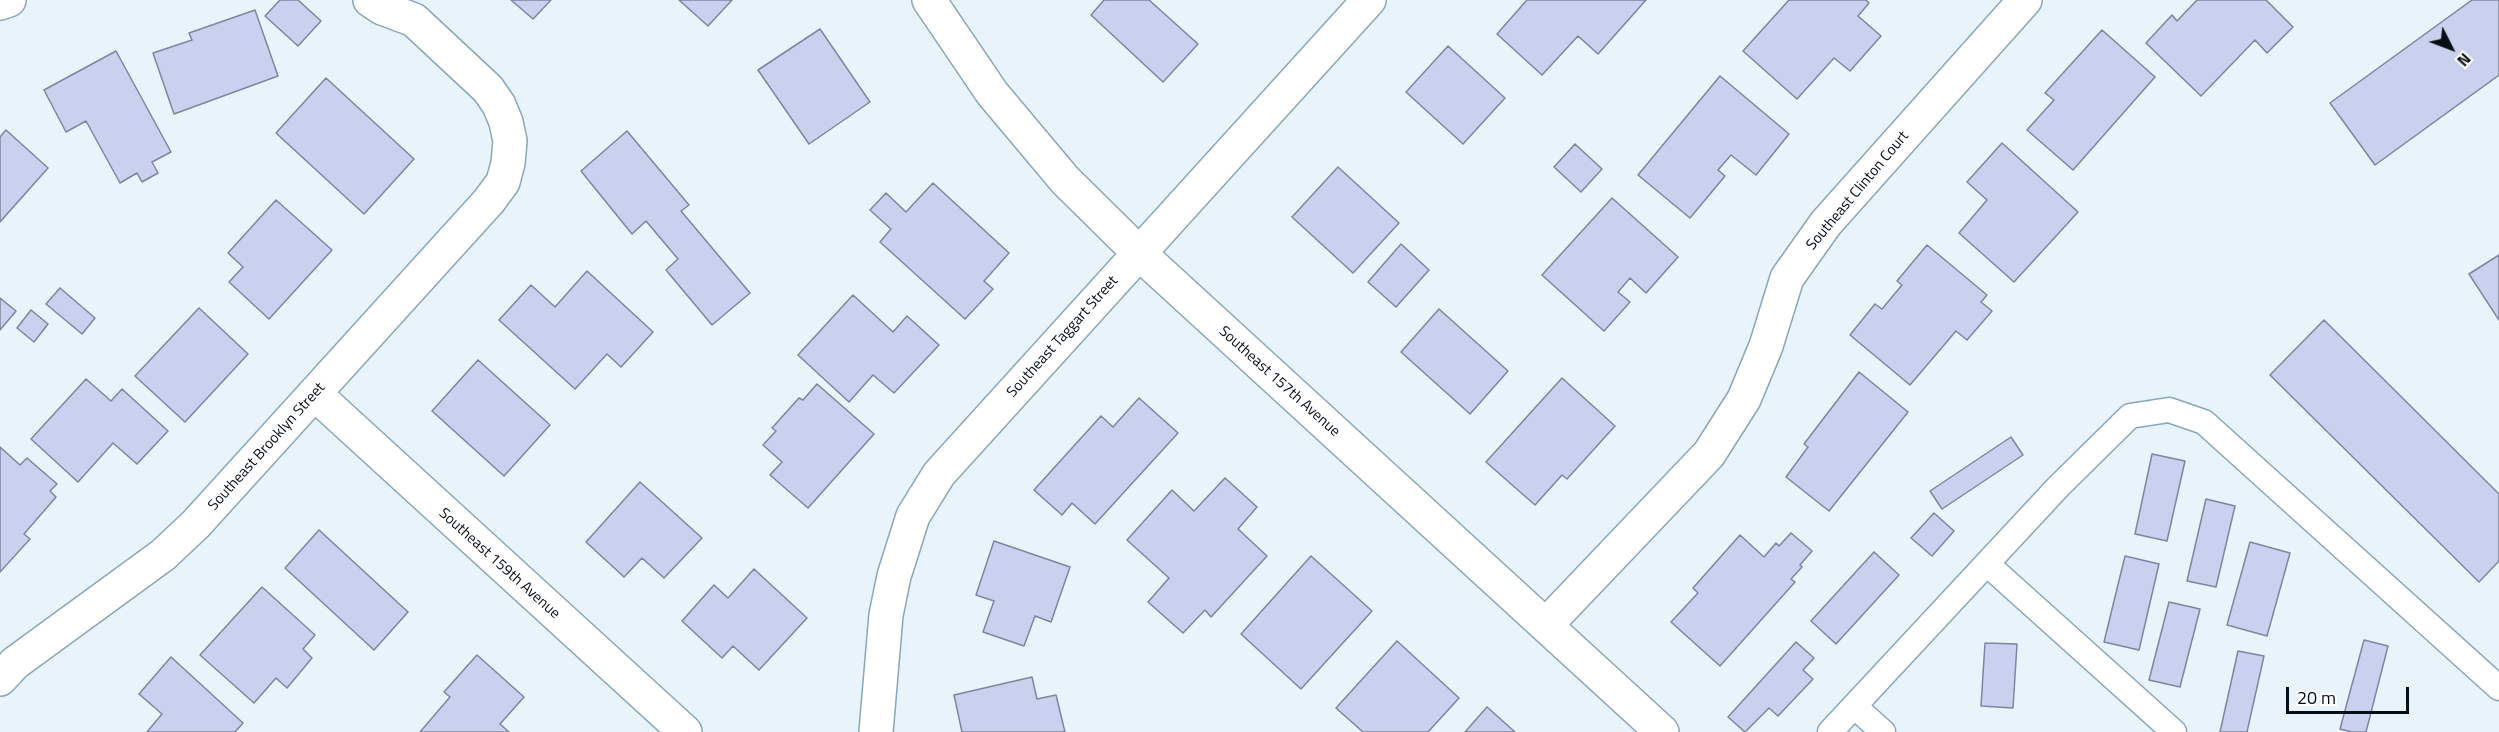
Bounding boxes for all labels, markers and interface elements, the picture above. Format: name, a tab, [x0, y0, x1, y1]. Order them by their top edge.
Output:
north arrow	[2421, 18, 2481, 78]
text: N	[2452, 48, 2477, 72]
street label: Southeast Clinton Court	[1803, 128, 1913, 254]
street label: Southeast Taggart Street	[1004, 272, 1122, 402]
street label: Southeast 157th Avenue	[1215, 323, 1343, 441]
street label: Southeast Brooklyn Street	[205, 379, 329, 515]
street label: Southeast 159th Avenue	[435, 505, 563, 623]
scale bar	[2289, 675, 2412, 713]
text: 20 m	[2297, 684, 2336, 711]

